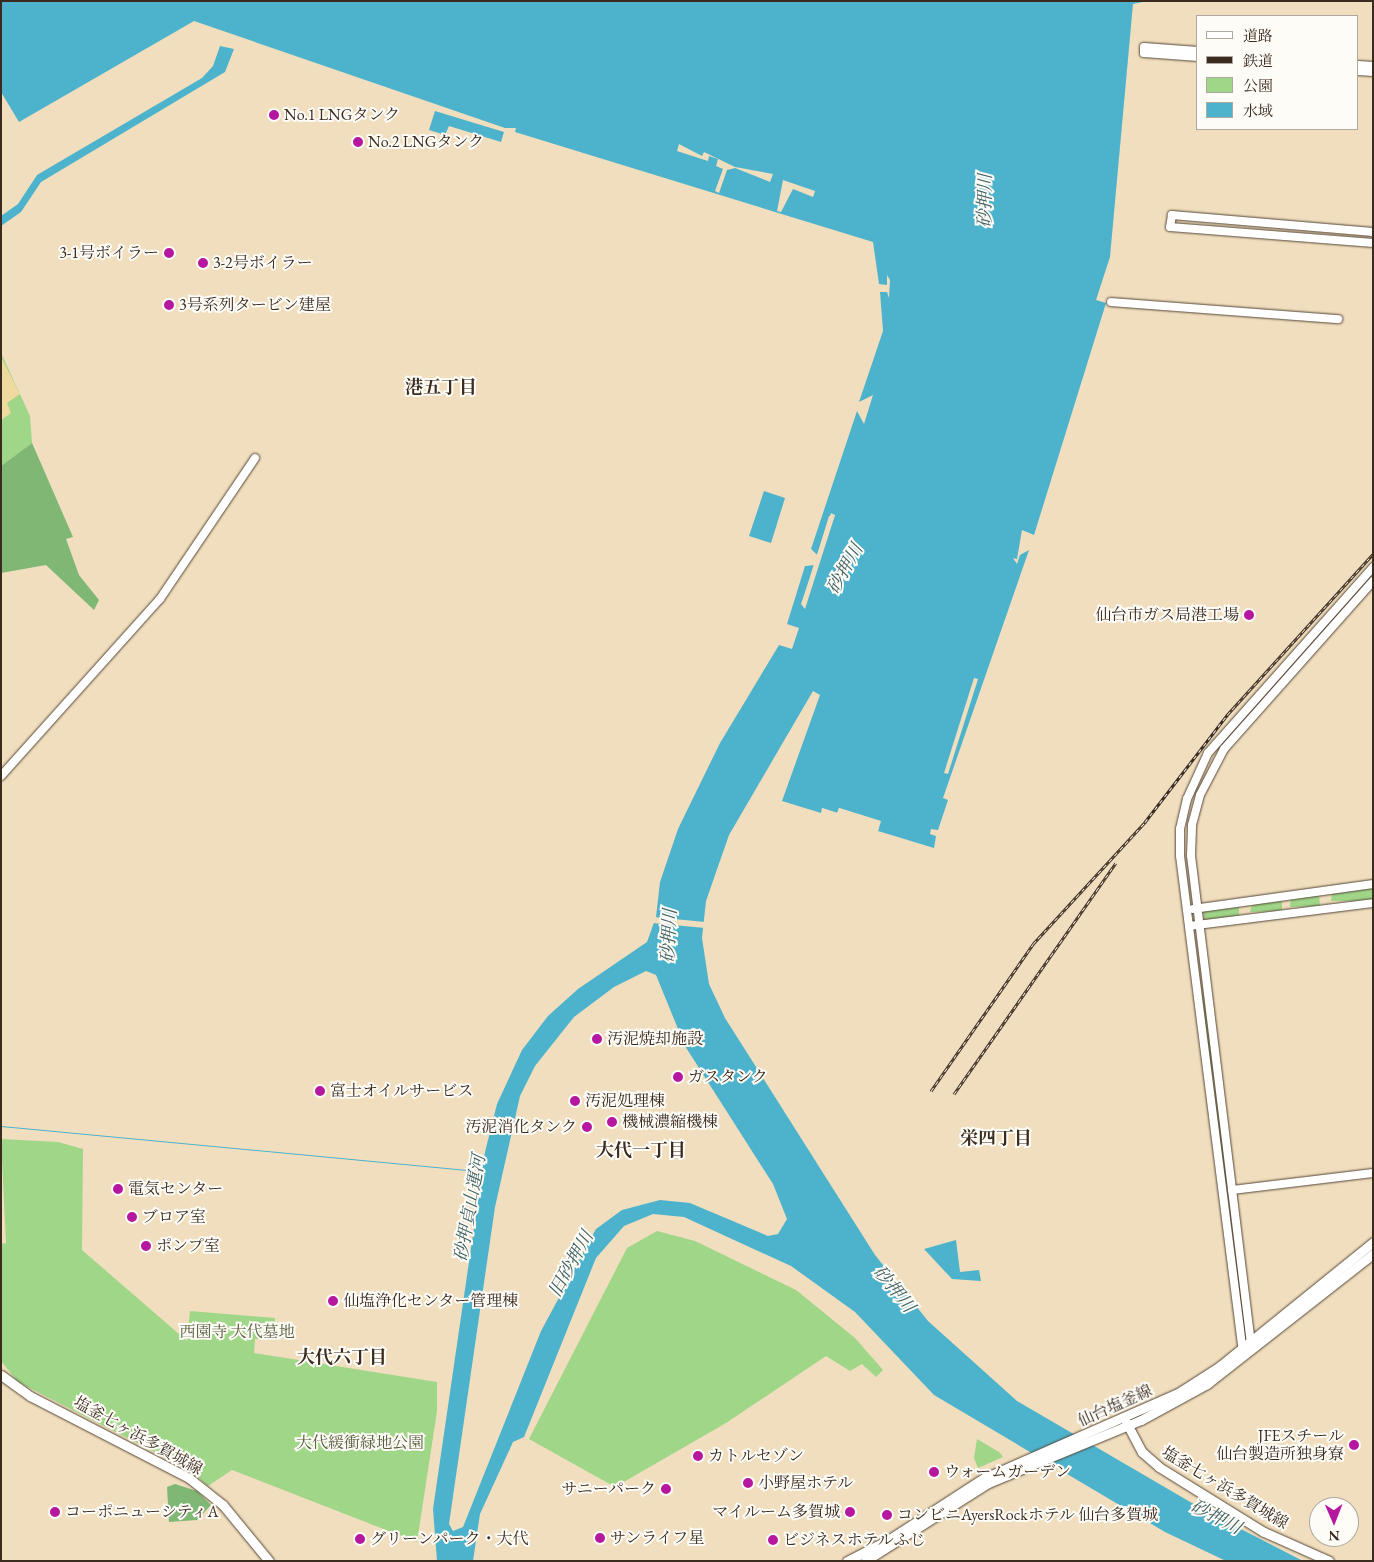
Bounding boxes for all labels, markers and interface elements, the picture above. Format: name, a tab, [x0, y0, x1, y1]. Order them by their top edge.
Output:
legend	[1196, 15, 1359, 130]
text: 道路	[1243, 26, 1273, 45]
text: 鉄道	[1243, 51, 1273, 70]
text: 公園	[1243, 76, 1273, 95]
text: 水域	[1243, 101, 1273, 120]
place label: No.1 LNGタンク	[284, 105, 400, 125]
marker: No.1 LNGタンク	[268, 109, 280, 121]
place label: No.2 LNGタンク	[368, 132, 484, 152]
marker: No.2 LNGタンク	[352, 136, 364, 148]
water label: 砂押川	[974, 174, 996, 228]
place label: 3-1号ボイラー	[59, 243, 159, 263]
marker: 3-1号ボイラー	[163, 247, 175, 259]
place label: 3-2号ボイラー	[213, 253, 313, 273]
marker: 3-2号ボイラー	[197, 257, 209, 269]
place label: 3号系列タービン建屋	[179, 295, 331, 315]
marker: 3号系列タービン建屋	[163, 299, 175, 311]
district label: 港五丁目	[405, 376, 477, 398]
water label: 砂押川	[822, 540, 868, 598]
place label: 仙台市ガス局港工場	[1095, 605, 1239, 625]
marker: 仙台市ガス局港工場	[1243, 609, 1255, 621]
water label: 砂押川	[657, 908, 681, 964]
place label: 汚泥焼却施設	[607, 1029, 703, 1049]
marker: 汚泥焼却施設	[591, 1033, 603, 1045]
place label: ガスタンク	[688, 1067, 768, 1087]
marker: ガスタンク	[672, 1071, 684, 1083]
place label: 富士オイルサービス	[330, 1081, 474, 1101]
marker: 富士オイルサービス	[314, 1085, 326, 1097]
place label: 汚泥処理棟	[585, 1091, 665, 1111]
marker: 汚泥処理棟	[569, 1095, 581, 1107]
place label: 機械濃縮機棟	[622, 1112, 718, 1132]
marker: 機械濃縮機棟	[606, 1116, 618, 1128]
place label: 汚泥消化タンク	[465, 1117, 577, 1137]
marker: 汚泥消化タンク	[581, 1121, 593, 1133]
district label: 栄四丁目	[960, 1127, 1032, 1149]
district label: 大代一丁目	[596, 1139, 686, 1161]
water label: 砂押貞山運河	[450, 1153, 490, 1263]
place label: 電気センター	[128, 1179, 224, 1199]
marker: 電気センター	[112, 1183, 124, 1195]
place label: ブロア室	[142, 1207, 206, 1227]
marker: ブロア室	[126, 1211, 138, 1223]
water label: 旧砂押川	[544, 1227, 598, 1301]
place label: ポンプ室	[156, 1236, 220, 1256]
marker: ポンプ室	[140, 1240, 152, 1252]
water label: 砂押川	[869, 1261, 919, 1317]
place label: 仙塩浄化センター管理棟	[343, 1291, 519, 1311]
marker: 仙塩浄化センター管理棟	[327, 1295, 339, 1307]
park label: 西園寺 大代墓地	[179, 1322, 295, 1342]
district label: 大代六丁目	[297, 1346, 387, 1368]
street label: 仙台塩釜線	[1075, 1381, 1155, 1431]
street label: 塩釜七ヶ浜多賀城線	[70, 1393, 206, 1479]
place label: JFEスチール 仙台製造所独身寮	[1216, 1426, 1344, 1464]
park label: 大代緩衝緑地公園	[296, 1433, 424, 1453]
marker: JFEスチール 仙台製造所独身寮	[1348, 1439, 1360, 1451]
street label: 塩釜七ヶ浜多賀城線	[1158, 1443, 1292, 1533]
place label: カトルセゾン	[708, 1446, 804, 1466]
marker: カトルセゾン	[692, 1450, 704, 1462]
place label: ウォームガーデン	[944, 1462, 1072, 1482]
marker: ウォームガーデン	[928, 1466, 940, 1478]
place label: 小野屋ホテル	[758, 1473, 854, 1493]
marker: 小野屋ホテル	[742, 1477, 754, 1489]
place label: サニーパーク	[560, 1479, 656, 1499]
marker: サニーパーク	[660, 1483, 672, 1495]
water label: 砂押川	[1187, 1495, 1245, 1539]
north arrow	[1309, 1497, 1359, 1547]
place label: コーポニューシティA	[65, 1502, 220, 1522]
place label: マイルーム多賀城	[712, 1502, 840, 1522]
place label: コンビニAyersRockホテル 仙台多賀城	[897, 1505, 1159, 1525]
marker: コーポニューシティA	[49, 1506, 61, 1518]
marker: マイルーム多賀城	[844, 1506, 856, 1518]
marker: コンビニAyersRockホテル 仙台多賀城	[881, 1509, 893, 1521]
text: N	[1328, 1527, 1340, 1545]
place label: サンライフ星	[610, 1528, 706, 1548]
place label: グリーンパーク・大代	[370, 1529, 530, 1549]
place label: ビジネスホテルふじ	[783, 1530, 927, 1550]
marker: サンライフ星	[594, 1532, 606, 1544]
marker: グリーンパーク・大代	[354, 1533, 366, 1545]
marker: ビジネスホテルふじ	[767, 1534, 779, 1546]

